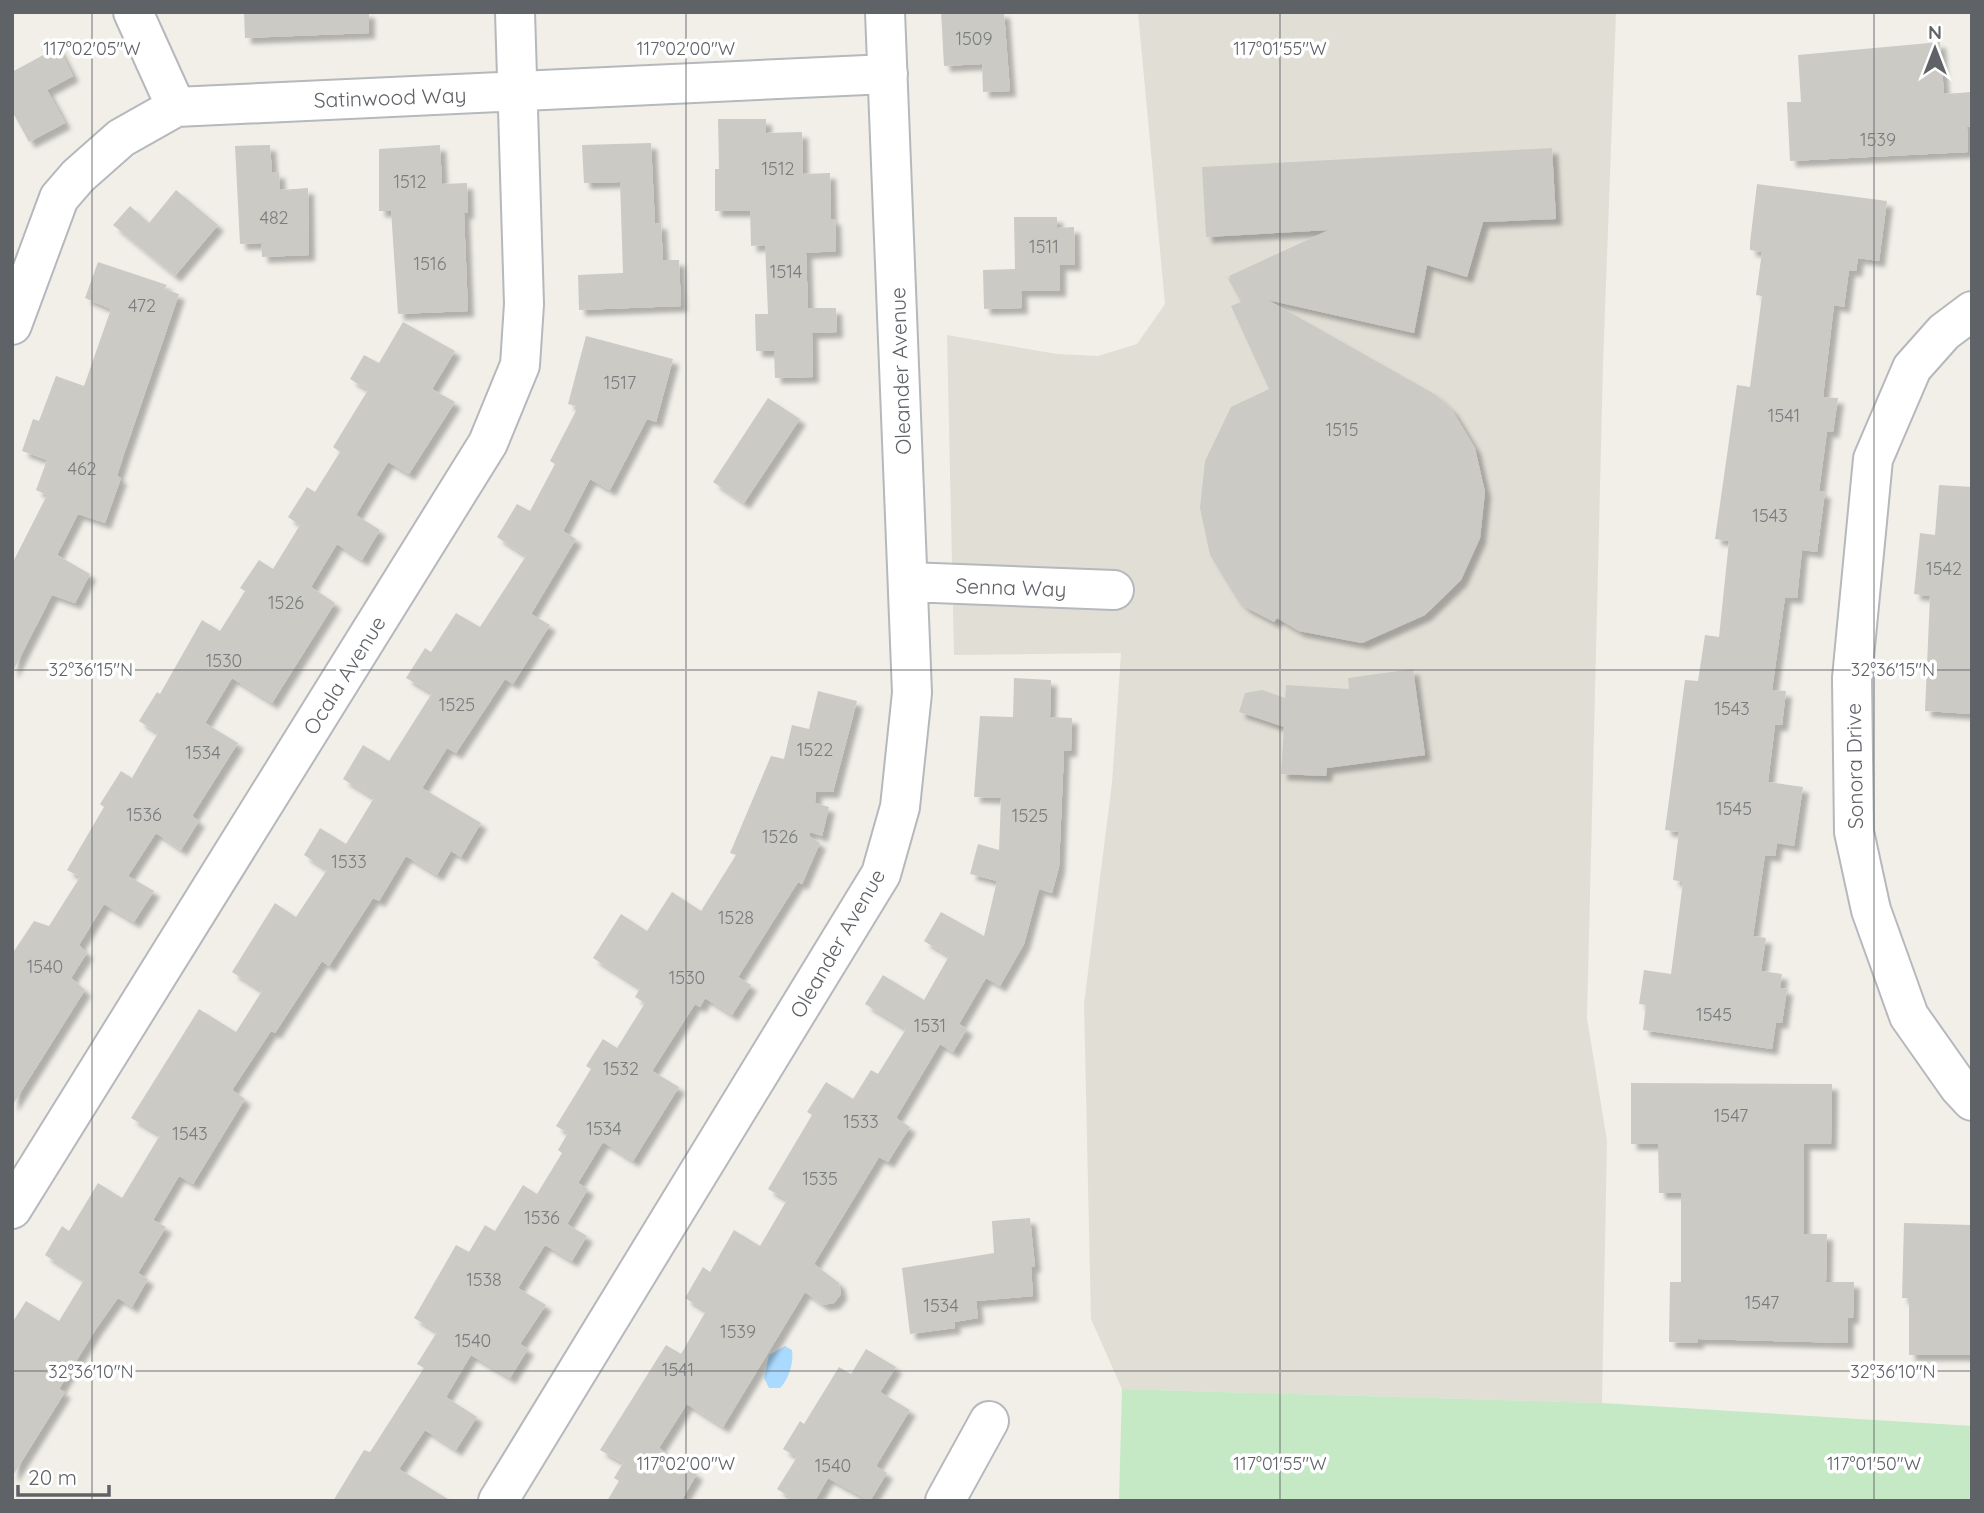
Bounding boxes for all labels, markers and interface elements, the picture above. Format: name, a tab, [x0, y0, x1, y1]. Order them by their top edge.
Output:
north arrow	[1900, 14, 1970, 84]
text: N	[1928, 20, 1942, 44]
house number: 1509	[955, 27, 993, 50]
text: 117°02'05"W	[43, 37, 141, 60]
text: 117°02'00"W	[637, 37, 735, 60]
text: 117°01'55"W	[1233, 37, 1327, 60]
street label: Satinwood Way	[313, 81, 467, 113]
house number: 1539	[1860, 128, 1896, 151]
house number: 1512	[761, 157, 795, 180]
house number: 1512	[393, 170, 427, 193]
house number: 482	[259, 206, 289, 229]
house number: 1511	[1029, 235, 1059, 258]
house number: 1516	[414, 252, 447, 275]
house number: 1514	[770, 260, 802, 283]
street label: Oleander Avenue	[884, 287, 916, 455]
house number: 472	[128, 294, 156, 317]
house number: 1517	[604, 371, 636, 394]
house number: 1541	[1768, 404, 1800, 427]
house number: 1515	[1326, 418, 1358, 441]
house number: 462	[67, 457, 97, 480]
house number: 1543	[1752, 504, 1788, 527]
house number: 1542	[1926, 557, 1962, 580]
street label: Senna Way	[955, 572, 1067, 602]
house number: 1526	[268, 591, 304, 614]
street label: Ocala Avenue	[297, 611, 391, 739]
house number: 1530	[206, 649, 242, 672]
text: 32°36'15"N	[49, 658, 133, 681]
text: 32°36'15"N	[1851, 658, 1935, 681]
house number: 1525	[439, 693, 475, 716]
house number: 1543	[1714, 697, 1750, 720]
street label: Sonora Drive	[1840, 703, 1868, 829]
house number: 1522	[797, 738, 833, 761]
house number: 1534	[185, 741, 221, 764]
house number: 1545	[1716, 797, 1752, 820]
house number: 1536	[126, 803, 162, 826]
house number: 1525	[1012, 804, 1048, 827]
house number: 1526	[762, 825, 798, 848]
house number: 1533	[331, 850, 367, 873]
street label: Oleander Avenue	[784, 864, 890, 1022]
house number: 1528	[718, 906, 754, 929]
house number: 1540	[27, 955, 63, 978]
house number: 1530	[669, 966, 705, 989]
house number: 1545	[1696, 1003, 1732, 1026]
house number: 1531	[914, 1014, 946, 1037]
house number: 1532	[603, 1057, 639, 1080]
house number: 1547	[1714, 1104, 1748, 1127]
house number: 1533	[843, 1110, 879, 1133]
house number: 1534	[586, 1117, 622, 1140]
house number: 1543	[172, 1122, 208, 1145]
house number: 1535	[802, 1167, 838, 1190]
house number: 1536	[524, 1206, 560, 1229]
house number: 1538	[466, 1268, 502, 1291]
house number: 1547	[1745, 1291, 1779, 1314]
house number: 1534	[923, 1294, 959, 1317]
house number: 1539	[720, 1320, 756, 1343]
house number: 1540	[455, 1329, 491, 1352]
house number: 1541	[662, 1358, 694, 1381]
text: 32°36'10"N	[48, 1360, 134, 1383]
text: 32°36'10"N	[1850, 1360, 1936, 1383]
text: 117°02'00"W	[637, 1452, 735, 1475]
text: 117°01'55"W	[1233, 1452, 1327, 1475]
text: 117°01'50"W	[1827, 1452, 1921, 1475]
scale bar	[18, 1454, 108, 1498]
house number: 1540	[815, 1454, 851, 1477]
text: 20 m	[28, 1464, 77, 1490]

